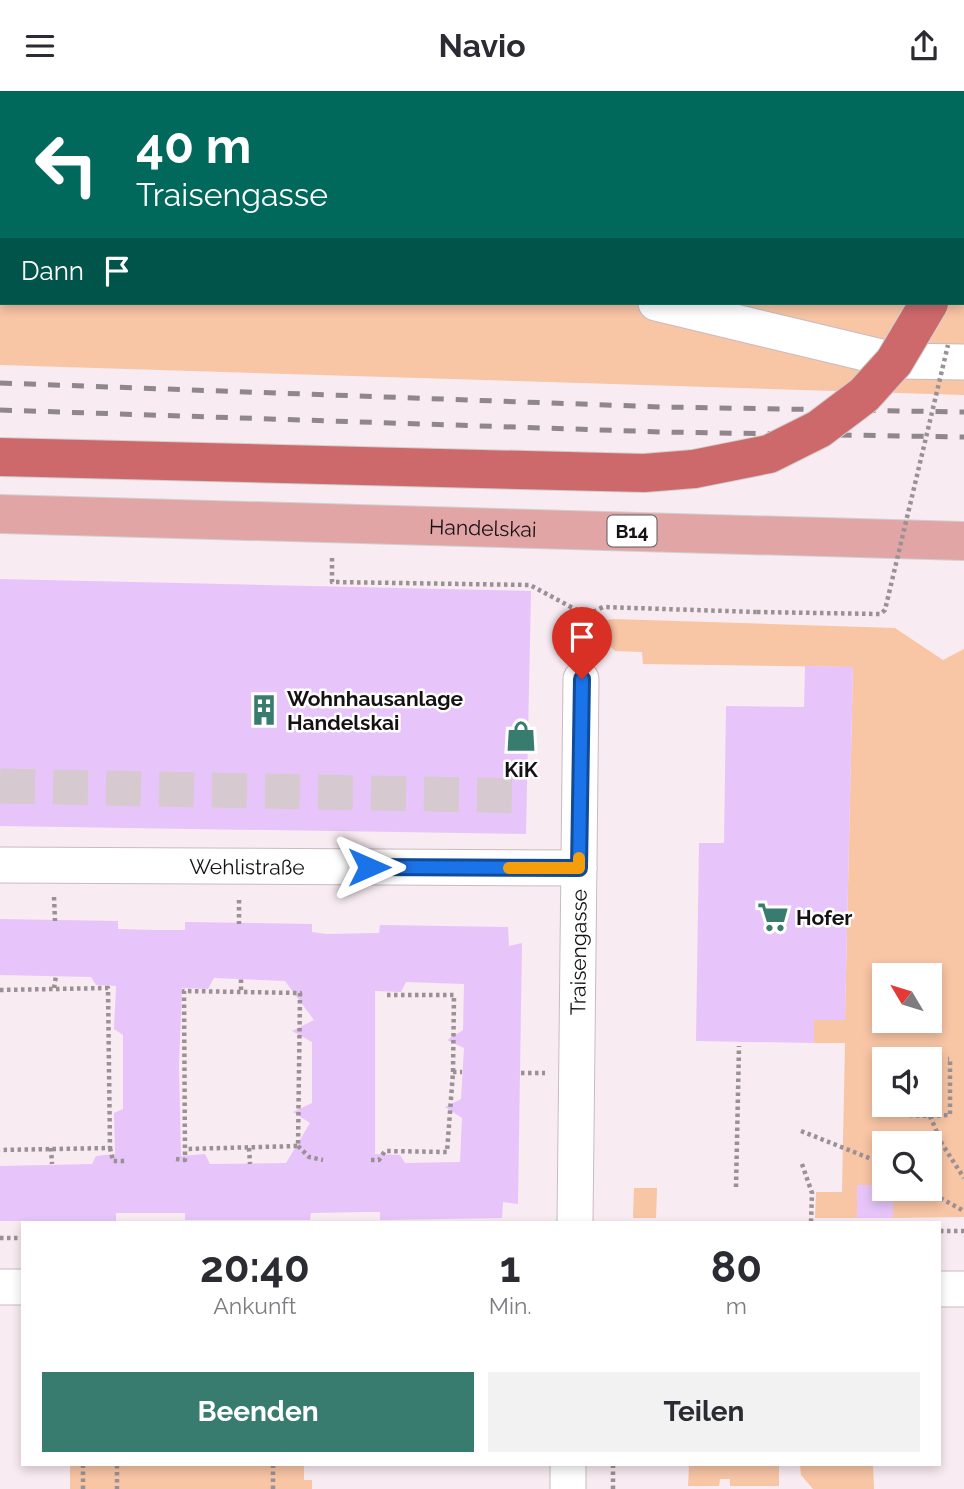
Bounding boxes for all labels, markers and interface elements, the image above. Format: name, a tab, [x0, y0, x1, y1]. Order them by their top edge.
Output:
icon: menu	[21, 27, 59, 65]
text: Navio	[438, 27, 526, 64]
icon: share	[905, 27, 943, 65]
text: 40 m	[136, 117, 251, 174]
icon: left	[21, 119, 112, 210]
text: Traisengasse	[136, 176, 328, 213]
icon: arrive	[98, 252, 136, 290]
text: Dann	[21, 256, 84, 286]
street label: Handelskai	[429, 514, 537, 542]
road number: B14	[608, 515, 656, 547]
pin	[552, 607, 612, 679]
icon: arrive	[563, 618, 601, 656]
place label: Wohnhausanlage Handelskai	[287, 686, 464, 735]
building icon: Wohnhausanlage Handelskai	[247, 693, 281, 727]
shop icon: KiK	[504, 719, 538, 753]
place label: KiK	[504, 757, 539, 782]
position arrow	[332, 830, 406, 904]
street label: Wehlistraße	[189, 853, 305, 879]
street label: Traisengasse	[565, 889, 591, 1015]
supermarket icon: Hofer	[756, 900, 790, 934]
place label: Hofer	[796, 905, 852, 930]
north arrow	[872, 963, 942, 1033]
map controls	[872, 963, 942, 1201]
button: sound	[872, 1047, 942, 1117]
button: search	[872, 1131, 942, 1201]
text: 20:40	[200, 1243, 310, 1292]
text: 1	[500, 1243, 521, 1292]
text: 80	[711, 1243, 762, 1292]
text: Ankunft	[213, 1292, 297, 1319]
text: Min.	[489, 1292, 532, 1319]
text: m	[726, 1292, 747, 1319]
button: Beenden	[42, 1372, 474, 1452]
button: Teilen	[488, 1372, 920, 1452]

